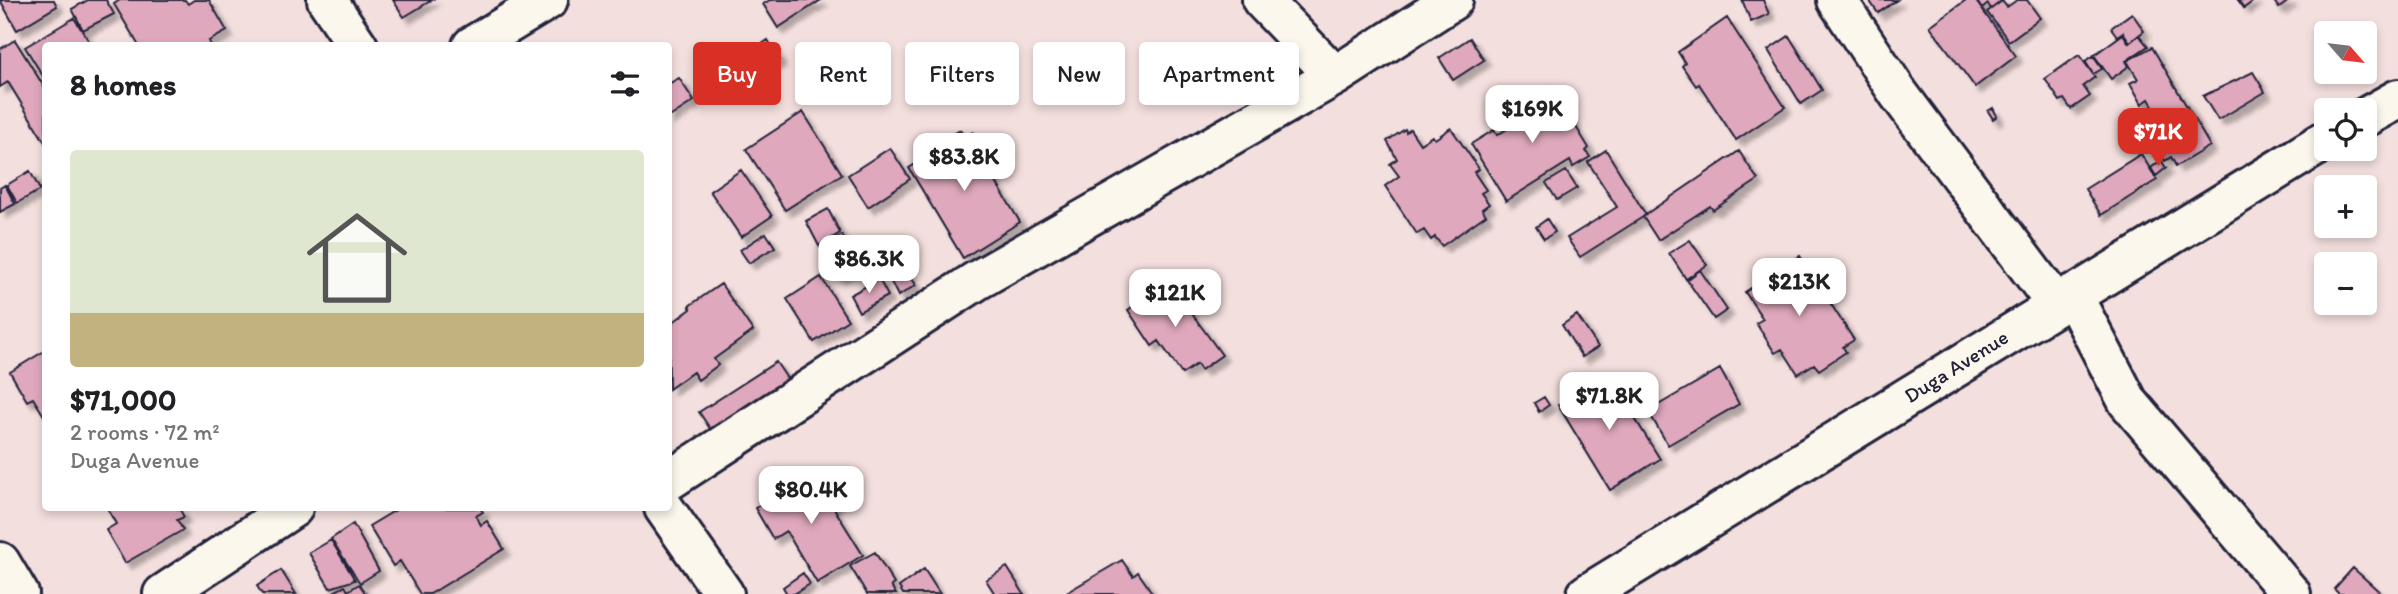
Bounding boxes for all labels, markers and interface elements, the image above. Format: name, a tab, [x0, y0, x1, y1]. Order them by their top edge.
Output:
north arrow	[2314, 21, 2376, 84]
map controls	[2314, 21, 2377, 315]
chip: Buy	[693, 42, 781, 105]
chip: Rent	[795, 42, 891, 105]
chip: Filters	[905, 42, 1019, 105]
chip: New	[1033, 42, 1125, 105]
chip: Apartment	[1139, 42, 1299, 105]
icon: filters	[606, 65, 644, 103]
text: 8 homes	[70, 66, 177, 103]
pin: $169K	[1483, 86, 1581, 145]
text: $169K	[1501, 94, 1563, 122]
button: locate	[2314, 98, 2377, 161]
pin: $71K	[2117, 108, 2199, 168]
text: $71K	[2134, 117, 2182, 145]
pin: $83.8K	[907, 134, 1021, 193]
text: $83.8K	[929, 142, 999, 170]
button: +	[2314, 175, 2377, 238]
icon: home	[294, 195, 420, 321]
pin: $86.3K	[812, 236, 926, 295]
text: $86.3K	[834, 244, 904, 272]
button: −	[2314, 252, 2377, 315]
pin: $213K	[1750, 258, 1848, 318]
text: $213K	[1768, 267, 1830, 295]
pin: $121K	[1126, 270, 1224, 329]
text: $121K	[1145, 278, 1205, 306]
street label: Duga Avenue	[1899, 324, 2013, 408]
pin: $71.8K	[1552, 372, 1666, 432]
text: $71,000	[70, 381, 177, 418]
text: $71.8K	[1576, 381, 1642, 409]
text: 2 rooms · 72 m²	[70, 418, 220, 446]
text: Duga Avenue	[70, 446, 199, 474]
pin: $80.4K	[754, 466, 868, 526]
text: $80.4K	[775, 475, 847, 503]

